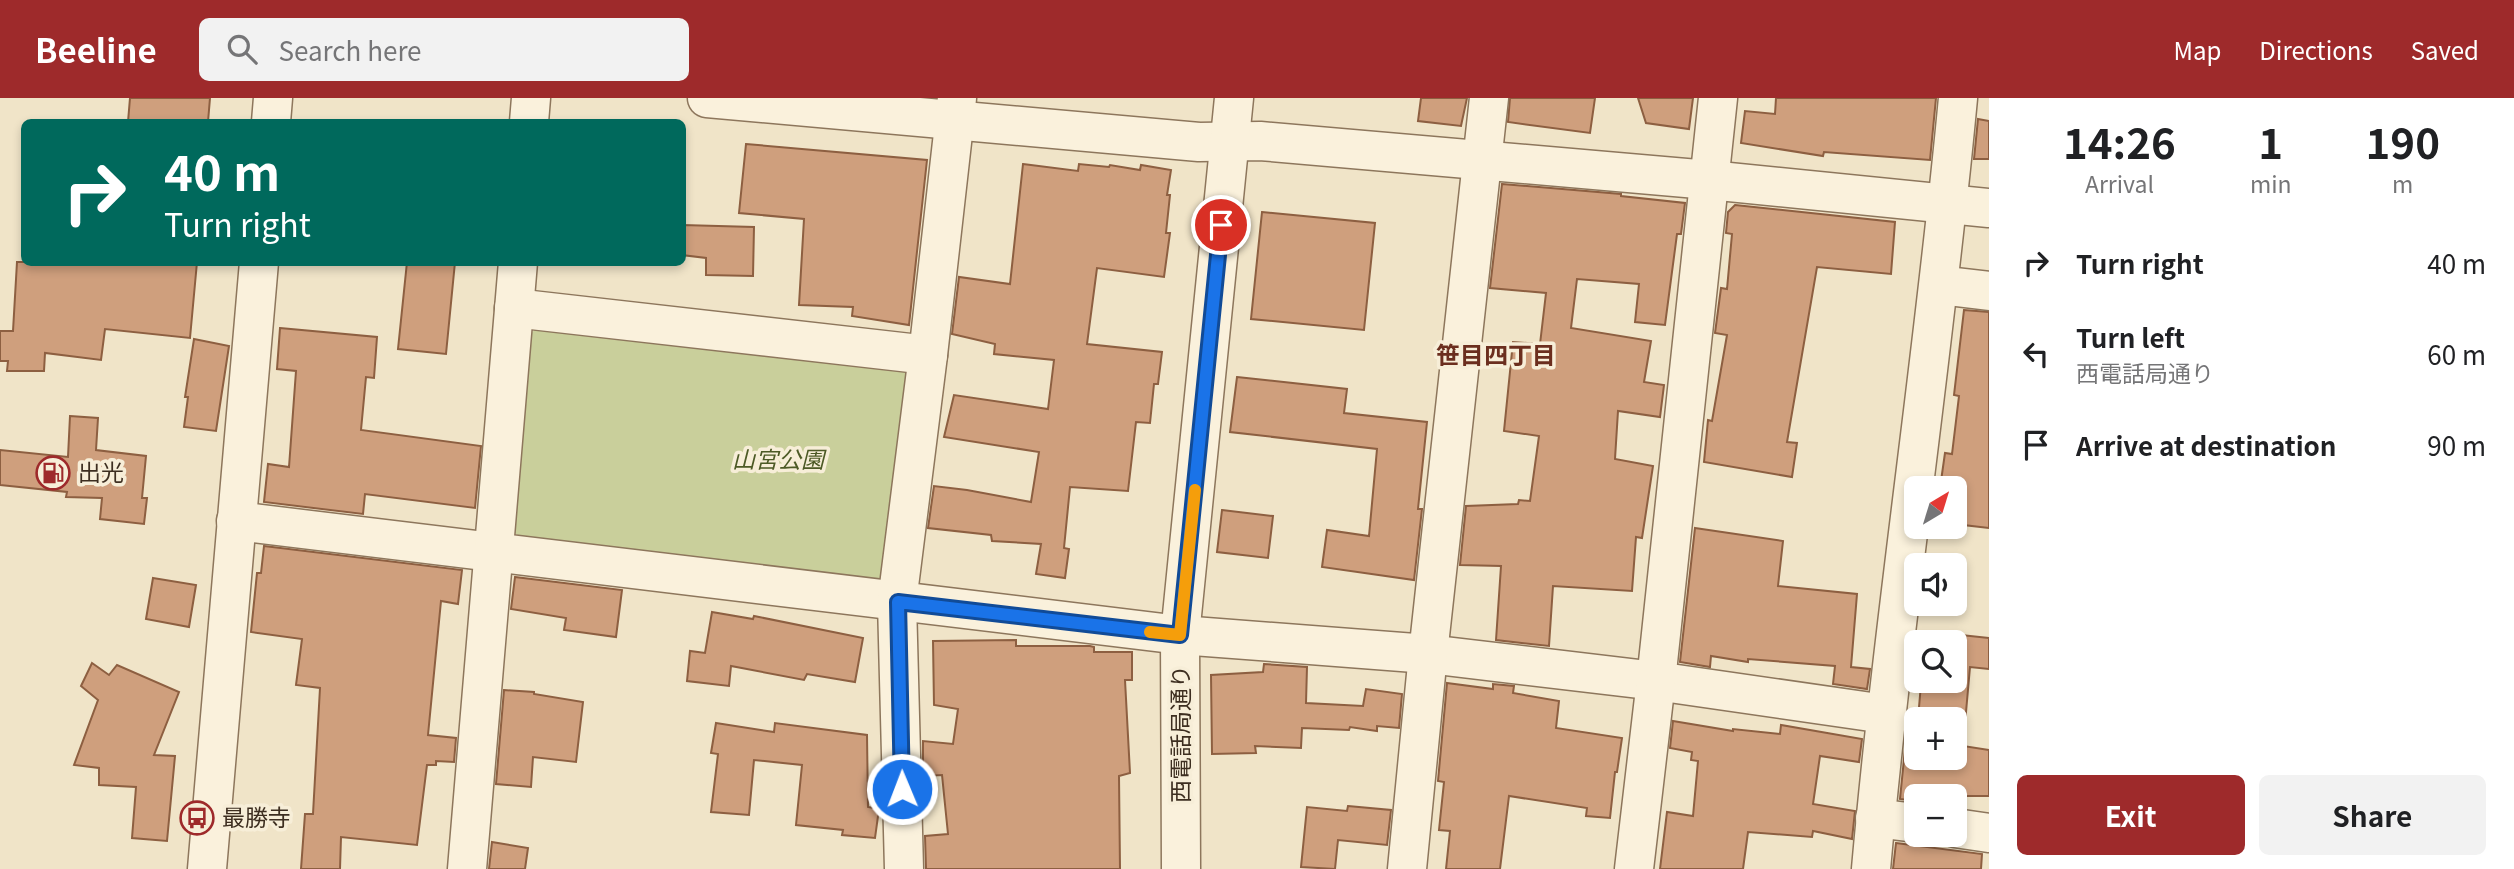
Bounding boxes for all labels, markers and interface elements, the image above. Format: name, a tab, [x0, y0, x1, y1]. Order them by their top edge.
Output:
search box	[199, 18, 689, 81]
text: Beeline	[35, 25, 157, 73]
icon: search	[223, 30, 261, 68]
text: Search here	[279, 31, 422, 68]
text: Map	[2173, 32, 2221, 67]
text: Directions	[2259, 32, 2373, 67]
text: Saved	[2411, 32, 2479, 67]
text: 14:26	[2063, 110, 2176, 171]
text: 1	[2258, 110, 2283, 171]
text: 190	[2366, 110, 2440, 171]
text: 40 m	[164, 134, 280, 205]
icon: right	[49, 147, 140, 238]
text: Arrival	[2085, 166, 2154, 200]
text: min	[2250, 166, 2292, 200]
text: m	[2392, 166, 2413, 200]
pin	[1191, 195, 1251, 255]
text: Turn right	[164, 200, 311, 246]
icon: arrive	[1202, 206, 1240, 244]
icon: right	[2017, 244, 2055, 282]
text: Turn right	[2076, 244, 2204, 281]
text: 40 m	[2427, 244, 2486, 281]
text: Turn left	[2076, 318, 2185, 355]
icon: left	[2017, 335, 2055, 373]
text: 60 m	[2427, 335, 2486, 372]
district label: 笹目四丁目	[1436, 336, 1556, 371]
text: 西電話局通り	[2076, 355, 2214, 389]
icon: arrive	[2017, 426, 2055, 464]
text: Arrive at destination	[2076, 426, 2337, 463]
text: 90 m	[2427, 426, 2486, 463]
park label: 山宮公園	[732, 441, 827, 475]
fuel station icon: 出光	[34, 454, 72, 492]
place label: 出光	[78, 454, 124, 488]
north arrow	[1904, 476, 1967, 539]
map controls	[1904, 476, 1967, 847]
button: sound	[1904, 553, 1967, 616]
button: search	[1904, 630, 1967, 693]
street label: 西電話局通り	[1162, 665, 1196, 803]
button: +	[1904, 707, 1967, 770]
position arrow	[865, 752, 939, 826]
button: Exit	[2017, 775, 2245, 855]
button: Share	[2259, 775, 2486, 855]
button: −	[1904, 784, 1967, 847]
bus stop icon: 最勝寺	[178, 799, 216, 837]
place label: 最勝寺	[222, 799, 291, 833]

